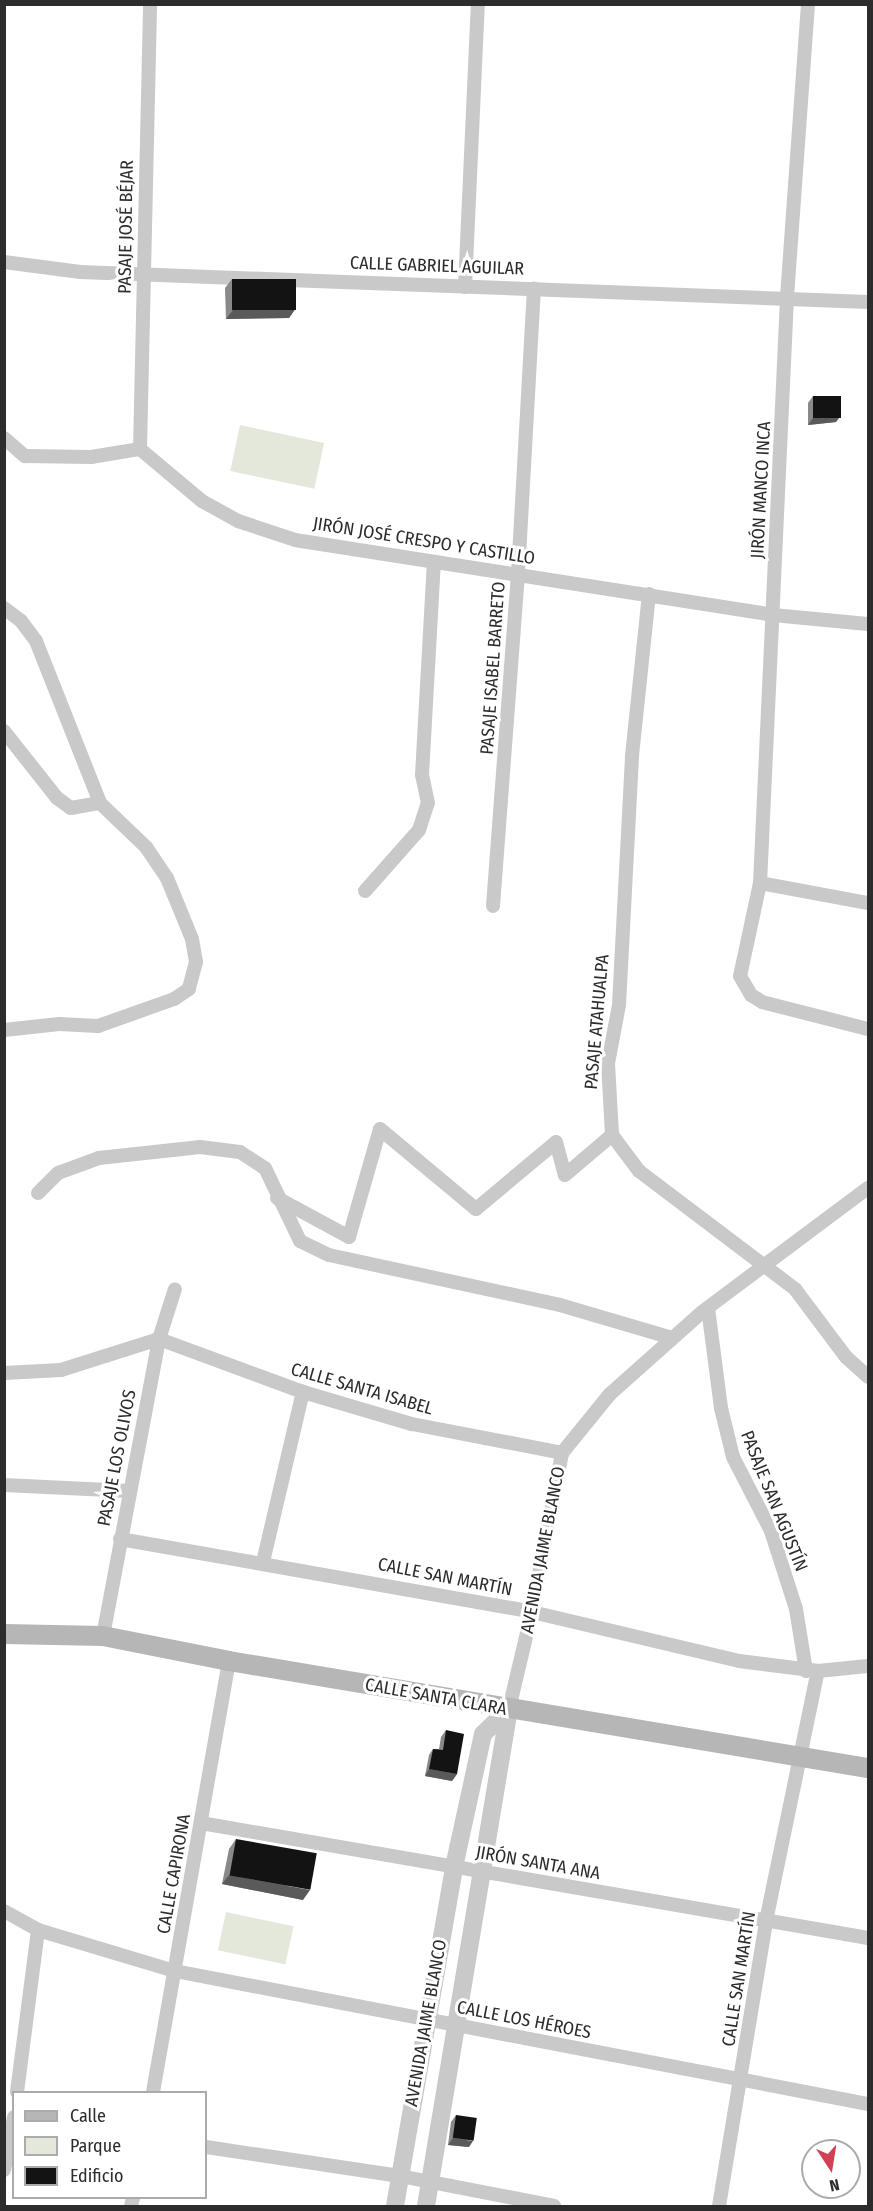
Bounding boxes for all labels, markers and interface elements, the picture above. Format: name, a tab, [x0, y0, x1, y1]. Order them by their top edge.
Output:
street label: PASAJE JOSÉ BÉJAR	[114, 160, 138, 294]
street label: CALLE GABRIEL AGUILAR	[350, 252, 524, 280]
street label: JIRÓN MANCO INCA	[747, 421, 775, 559]
street label: JIRÓN JOSÉ CRESPO Y CASTILLO	[311, 513, 537, 569]
street label: PASAJE ISABEL BARRETO	[476, 581, 510, 755]
street label: PASAJE ATAHUALPA	[580, 953, 614, 1091]
street label: CALLE SANTA ISABEL	[288, 1358, 436, 1420]
street label: PASAJE LOS OLIVOS	[93, 1388, 141, 1528]
street label: PASAJE SAN AGUSTÍN	[736, 1428, 812, 1574]
street label: AVENIDA JAIME BLANCO	[516, 1465, 570, 1635]
street label: CALLE SAN MARTÍN	[376, 1553, 514, 1601]
street label: CALLE SANTA CLARA	[363, 1674, 509, 1720]
street label: CALLE CAPIRONA	[153, 1812, 195, 1936]
street label: JIRÓN SANTA ANA	[474, 1841, 602, 1885]
street label: CALLE SAN MARTÍN	[718, 1910, 760, 2048]
street label: AVENIDA JAIME BLANCO	[401, 1938, 451, 2108]
street label: CALLE LOS HÉROES	[455, 1996, 593, 2044]
legend	[12, 2091, 207, 2199]
text: Calle	[70, 2105, 106, 2127]
text: Parque	[70, 2135, 121, 2157]
north arrow	[801, 2139, 861, 2199]
text: Edificio	[70, 2165, 123, 2187]
text: N	[828, 2175, 841, 2195]

